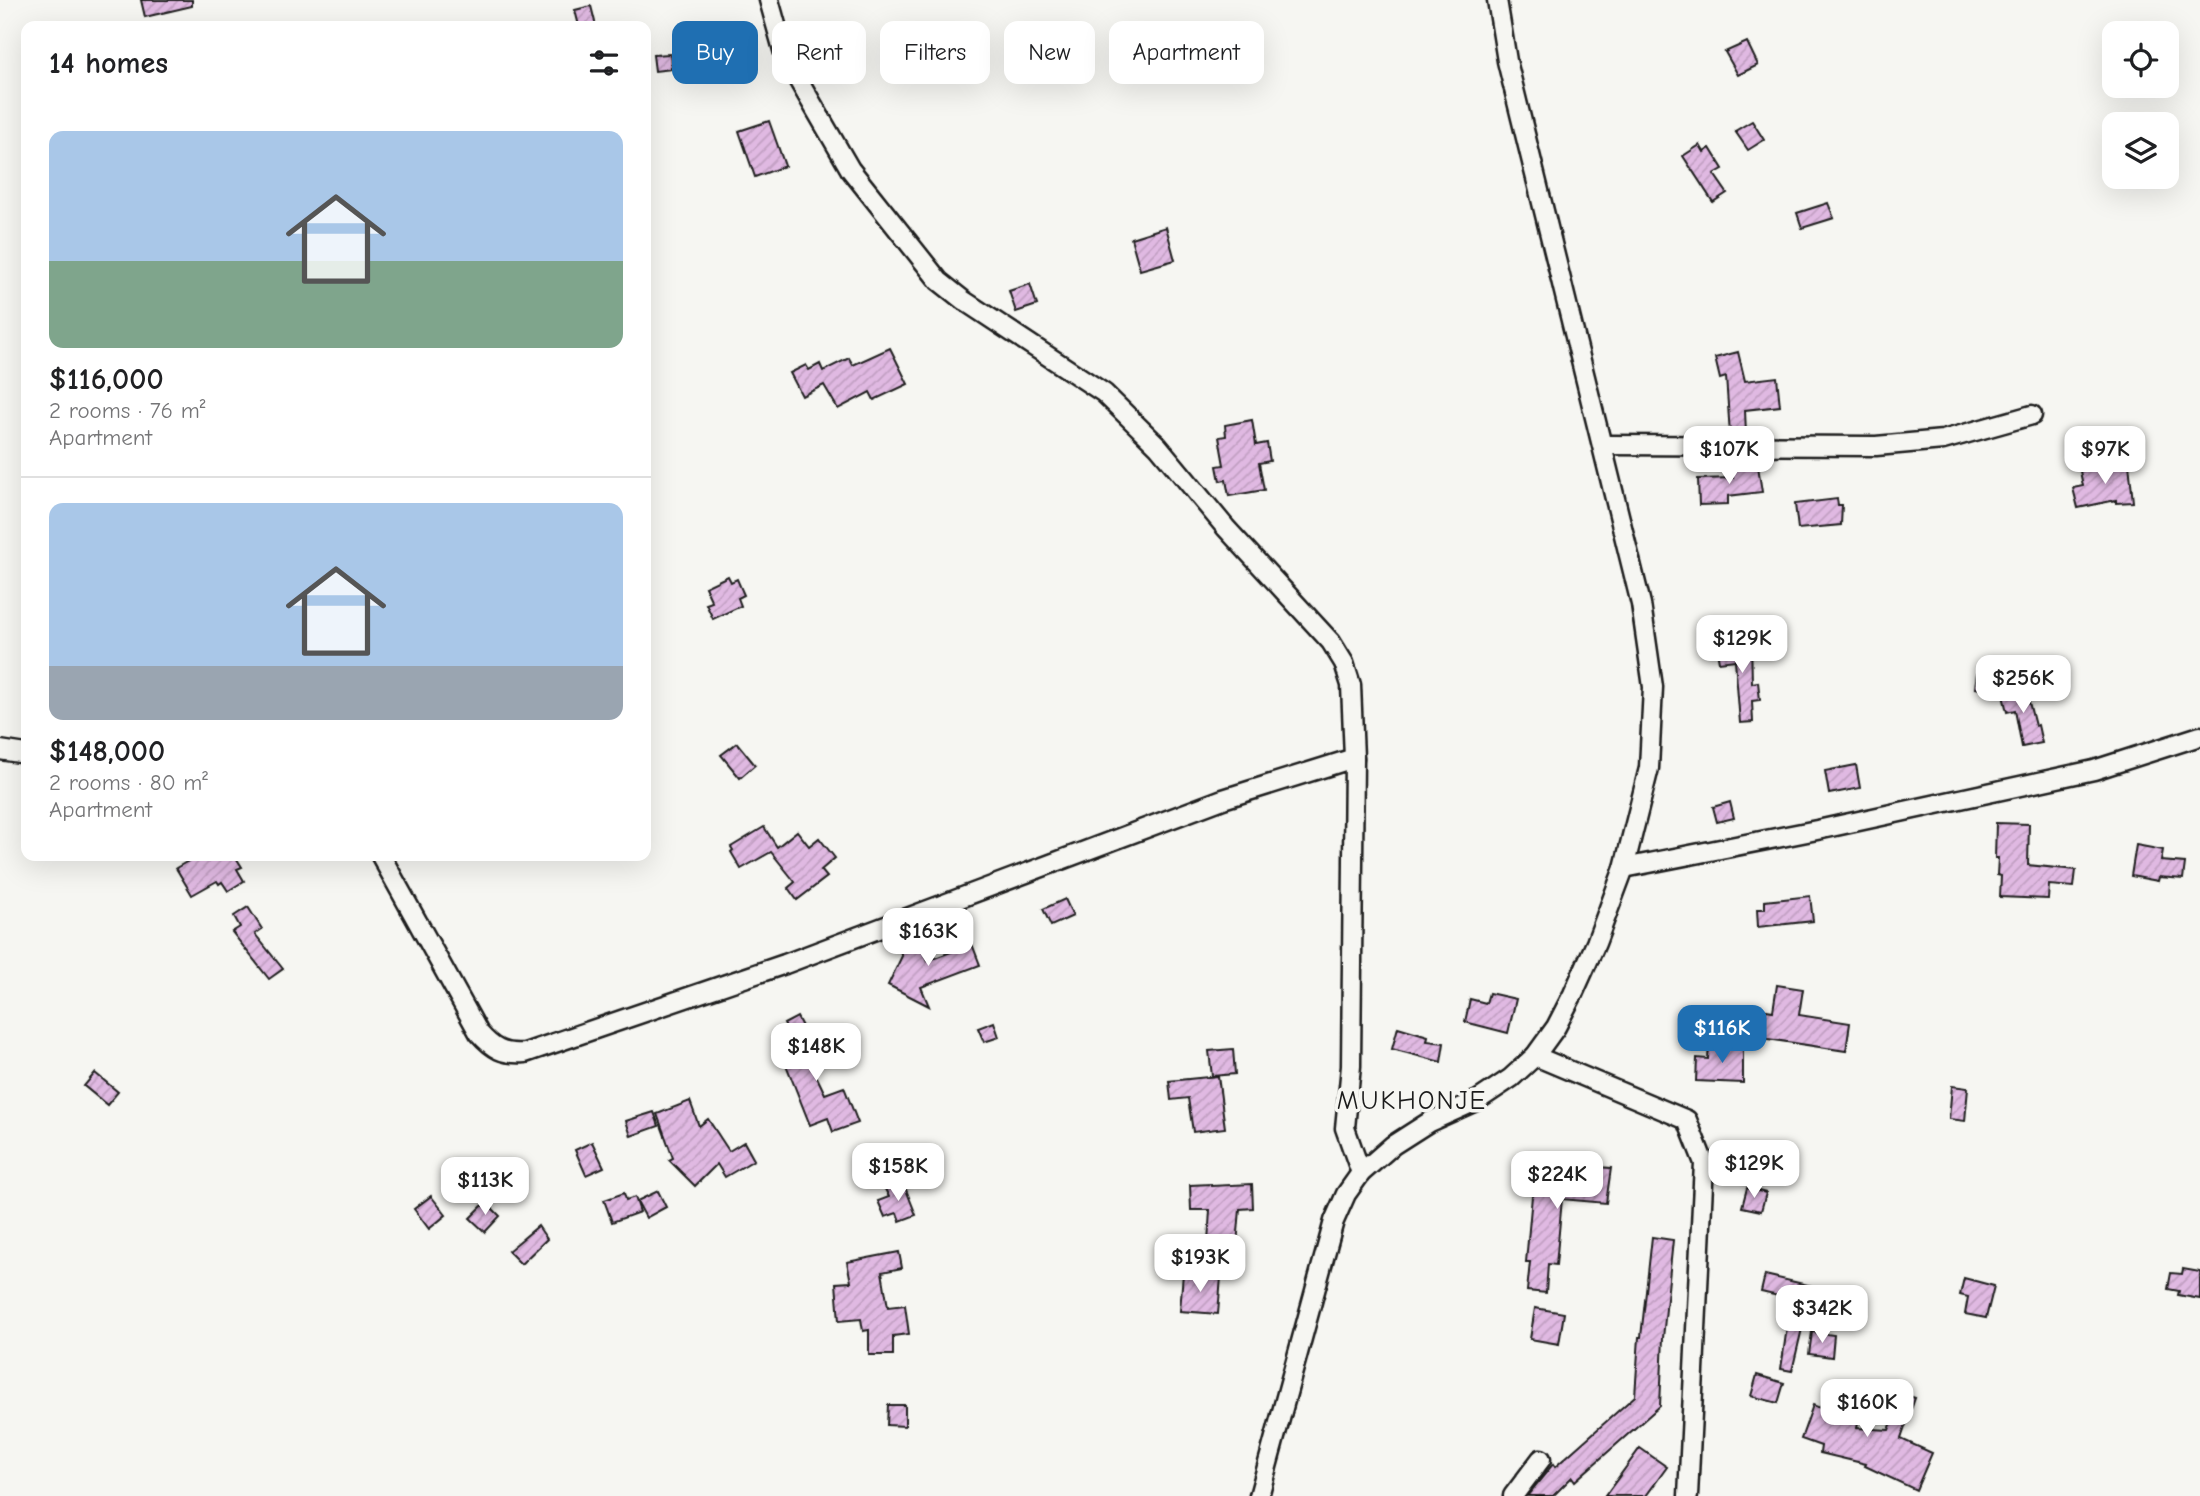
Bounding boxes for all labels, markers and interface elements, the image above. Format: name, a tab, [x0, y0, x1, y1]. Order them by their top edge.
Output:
chip: Buy	[672, 21, 758, 84]
chip: Rent	[772, 21, 866, 84]
chip: Filters	[880, 21, 990, 84]
chip: New	[1004, 21, 1095, 84]
chip: Apartment	[1109, 21, 1264, 84]
map controls	[2102, 21, 2179, 189]
button: locate	[2102, 21, 2179, 98]
icon: filters	[585, 44, 623, 82]
text: 14 homes	[49, 46, 168, 81]
button: layers	[2102, 112, 2179, 189]
icon: home	[273, 176, 399, 302]
text: $116,000	[49, 362, 164, 397]
text: 2 rooms · 76 m²	[49, 397, 205, 424]
text: Apartment	[49, 424, 152, 451]
pin: $107K	[1680, 426, 1778, 486]
pin: $97K	[2064, 426, 2146, 486]
text: $107K	[1699, 435, 1759, 462]
text: $97K	[2080, 435, 2130, 462]
icon: home	[273, 548, 399, 674]
pin: $129K	[1693, 616, 1791, 675]
text: $129K	[1712, 624, 1772, 651]
pin: $256K	[1974, 656, 2072, 715]
text: $256K	[1992, 664, 2054, 691]
text: $148,000	[49, 734, 165, 769]
text: 2 rooms · 80 m²	[49, 769, 208, 796]
text: Apartment	[49, 796, 152, 823]
pin: $163K	[879, 908, 977, 968]
text: $163K	[898, 917, 958, 944]
pin: $116K	[1673, 1006, 1771, 1065]
text: $116K	[1694, 1014, 1750, 1041]
pin: $148K	[767, 1024, 865, 1083]
text: $148K	[787, 1032, 845, 1059]
district label: MUKHONJE	[1337, 1086, 1487, 1116]
pin: $129K	[1705, 1140, 1803, 1200]
pin: $158K	[849, 1144, 947, 1203]
text: $129K	[1724, 1149, 1784, 1176]
text: $158K	[868, 1152, 928, 1179]
pin: $224K	[1508, 1152, 1606, 1211]
pin: $113K	[436, 1158, 534, 1217]
text: $224K	[1527, 1160, 1587, 1187]
text: $113K	[457, 1166, 513, 1193]
pin: $193K	[1151, 1234, 1249, 1294]
text: $193K	[1170, 1243, 1230, 1270]
pin: $342K	[1773, 1286, 1871, 1345]
text: $342K	[1792, 1294, 1852, 1321]
pin: $160K	[1818, 1380, 1916, 1439]
text: $160K	[1836, 1388, 1898, 1415]

